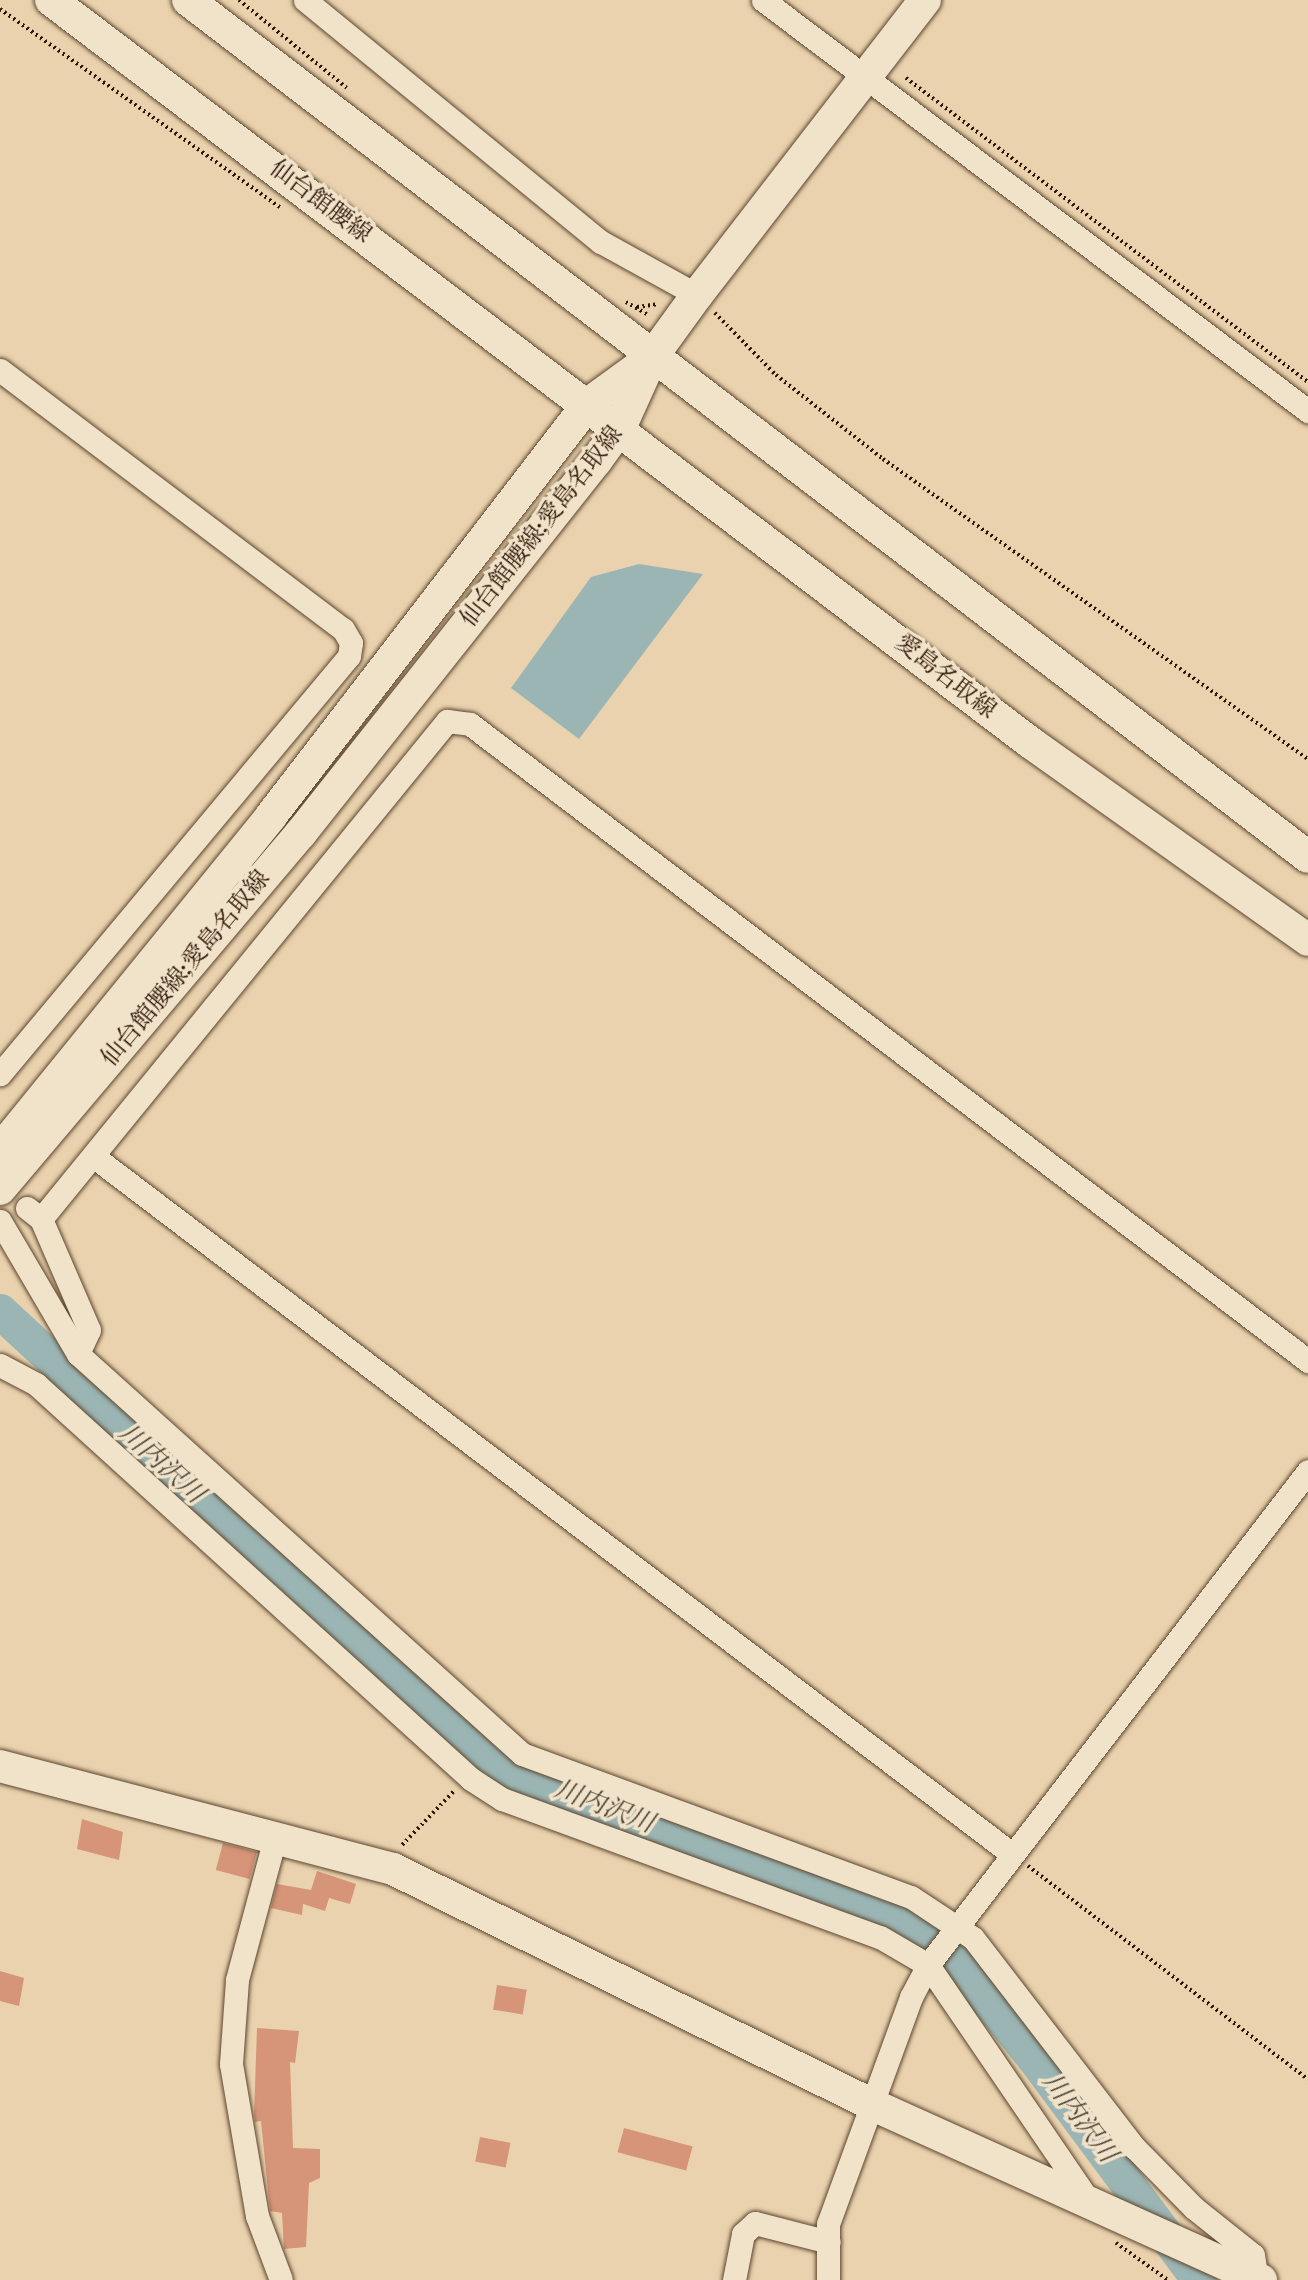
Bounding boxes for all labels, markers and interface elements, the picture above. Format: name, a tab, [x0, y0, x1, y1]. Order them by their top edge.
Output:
street label: 仙台館腰線	[263, 154, 377, 250]
street label: 仙台館腰線;愛島名取線	[455, 421, 629, 633]
street label: 愛島名取線	[889, 629, 1001, 725]
street label: 仙台館腰線;愛島名取線	[96, 865, 276, 1073]
water label: 川内沢川	[112, 1418, 210, 1510]
water label: 川内沢川	[550, 1774, 658, 1840]
water label: 川内沢川	[1035, 2067, 1123, 2169]

